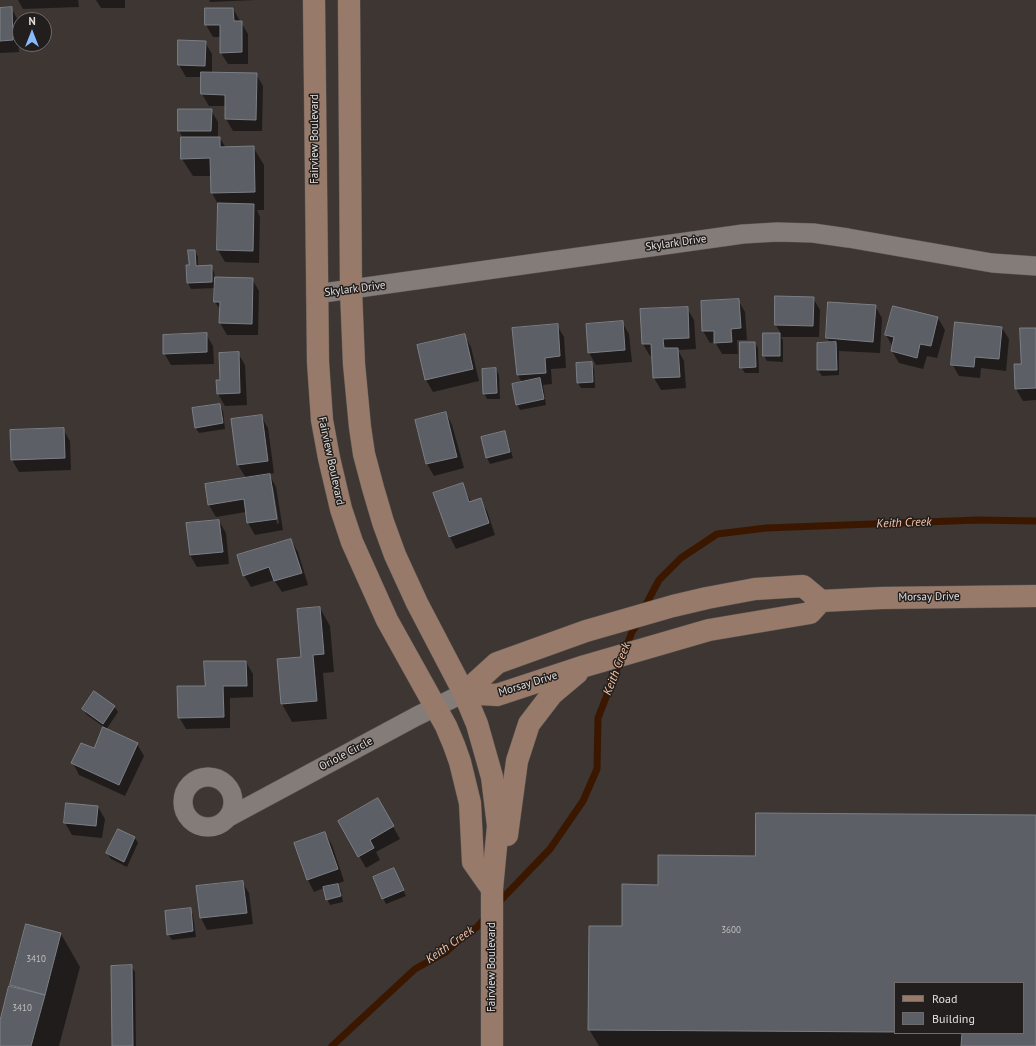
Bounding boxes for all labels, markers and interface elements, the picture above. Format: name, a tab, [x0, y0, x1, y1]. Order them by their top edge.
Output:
north arrow	[12, 12, 52, 52]
text: N	[28, 14, 36, 28]
street label: Fairview Boulevard	[308, 94, 322, 184]
street label: Skylark Drive	[645, 232, 707, 254]
street label: Skylark Drive	[324, 279, 386, 299]
street label: Fairview Boulevard	[315, 416, 347, 506]
water label: Keith Creek	[876, 515, 932, 531]
street label: Morsay Drive	[898, 590, 960, 604]
water label: Keith Creek	[600, 641, 634, 697]
street label: Morsay Drive	[497, 669, 559, 699]
street label: Oriole Circle	[317, 734, 375, 774]
street label: Fairview Boulevard	[485, 922, 499, 1012]
water label: Keith Creek	[423, 923, 477, 967]
house number: 3600	[721, 925, 741, 935]
house number: 3410	[26, 954, 46, 964]
legend	[894, 982, 1024, 1034]
text: Road	[932, 991, 957, 1006]
house number: 3410	[12, 1003, 32, 1013]
text: Building	[932, 1011, 975, 1026]

